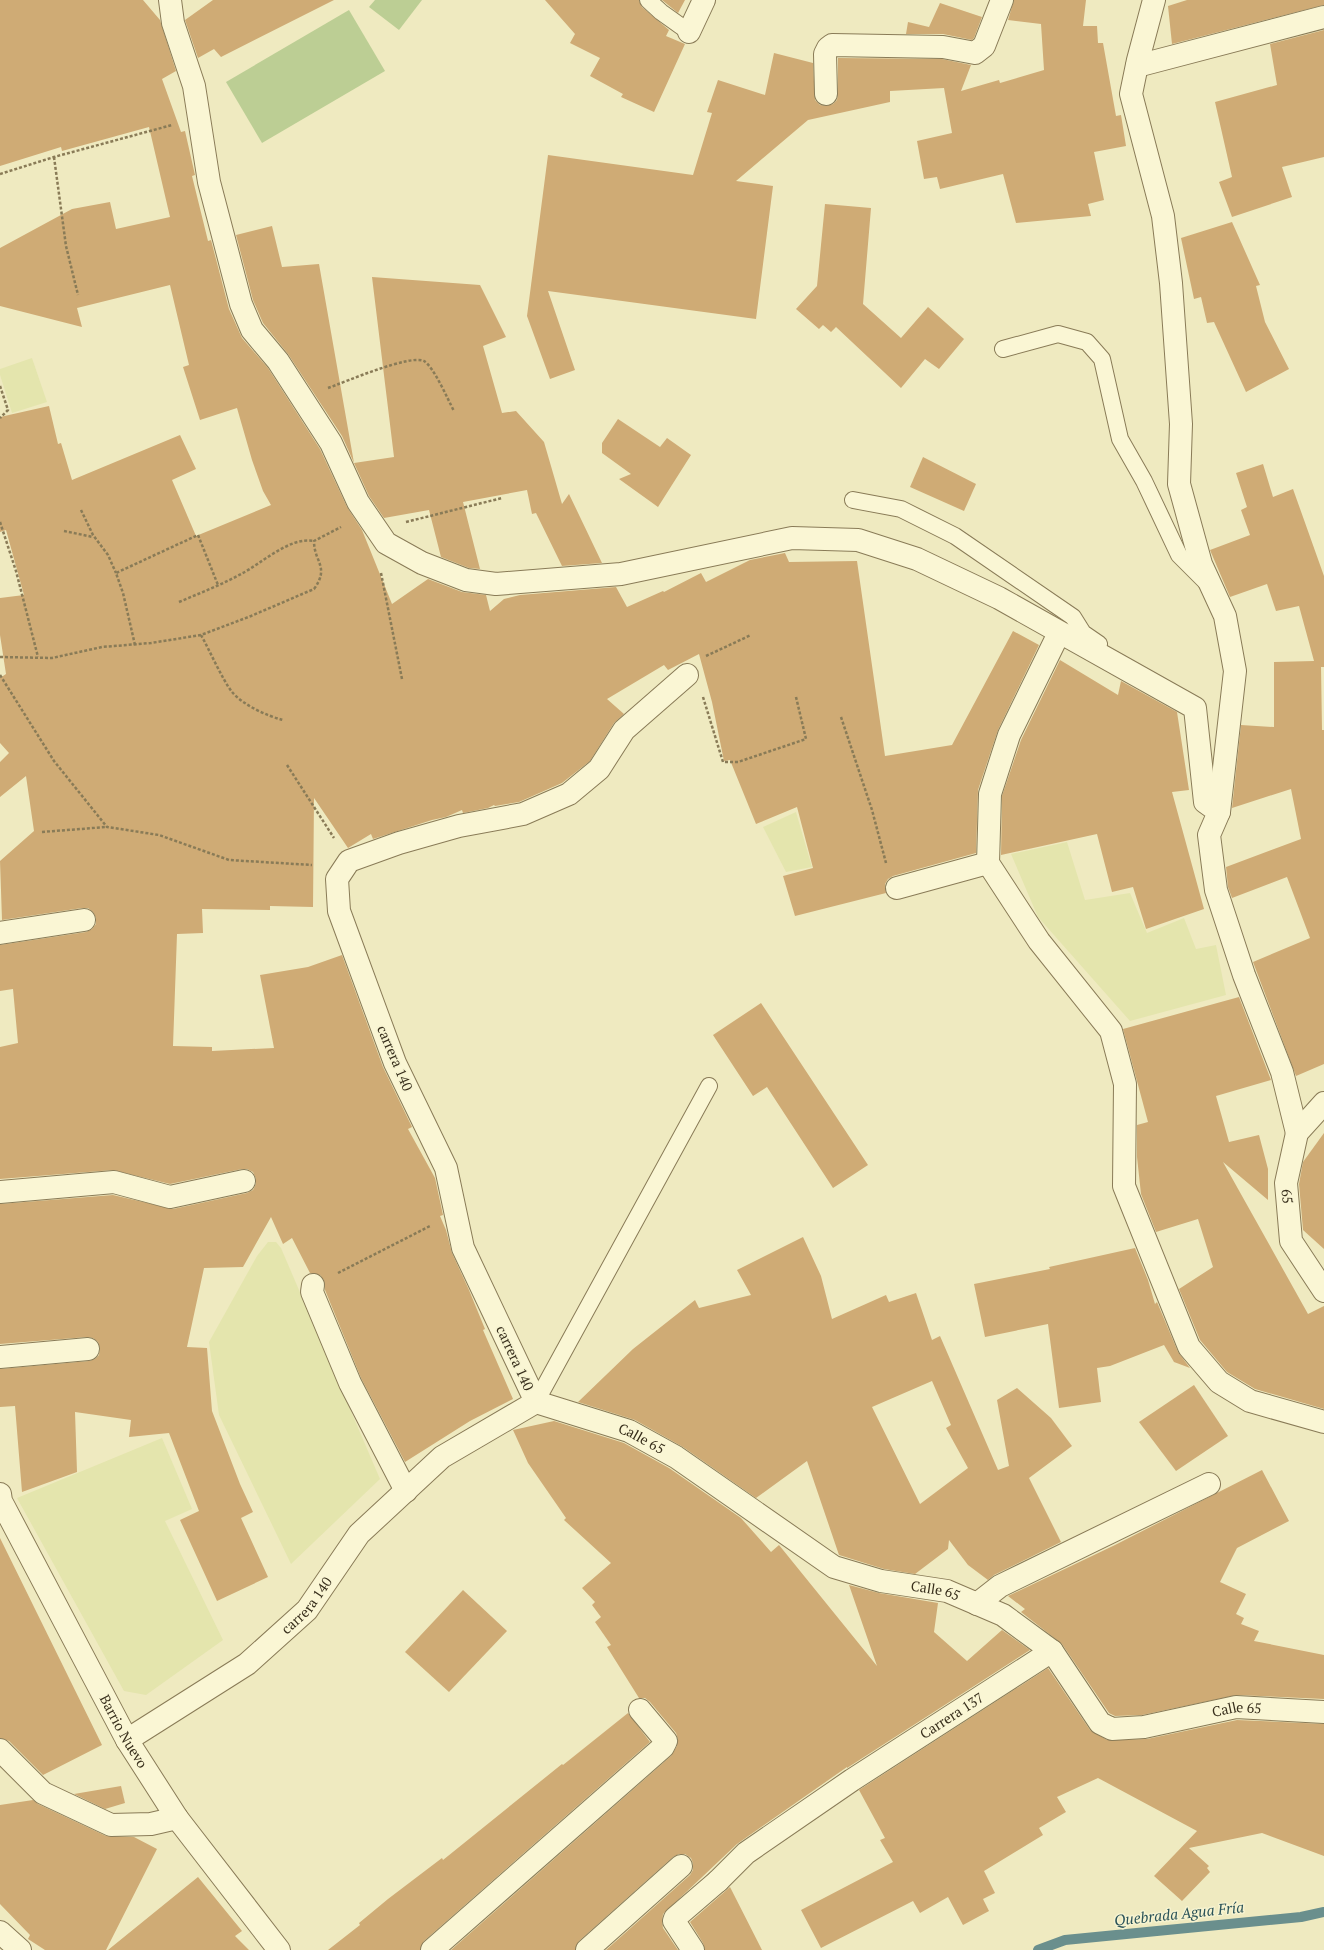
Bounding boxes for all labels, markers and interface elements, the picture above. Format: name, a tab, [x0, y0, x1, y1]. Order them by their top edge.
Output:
street label: carrera 140	[373, 1022, 418, 1094]
street label: 65	[1278, 1188, 1298, 1205]
street label: carrera 140	[492, 1322, 539, 1393]
street label: Calle 65	[616, 1418, 668, 1458]
street label: carrera 140	[277, 1573, 336, 1638]
street label: Calle 65	[910, 1576, 963, 1605]
street label: Carrera 137	[916, 1688, 987, 1743]
street label: Barrio Nuevo	[96, 1691, 153, 1772]
street label: Calle 65	[1210, 1697, 1262, 1721]
water label: Quebrada Agua Fría	[1113, 1896, 1245, 1930]

